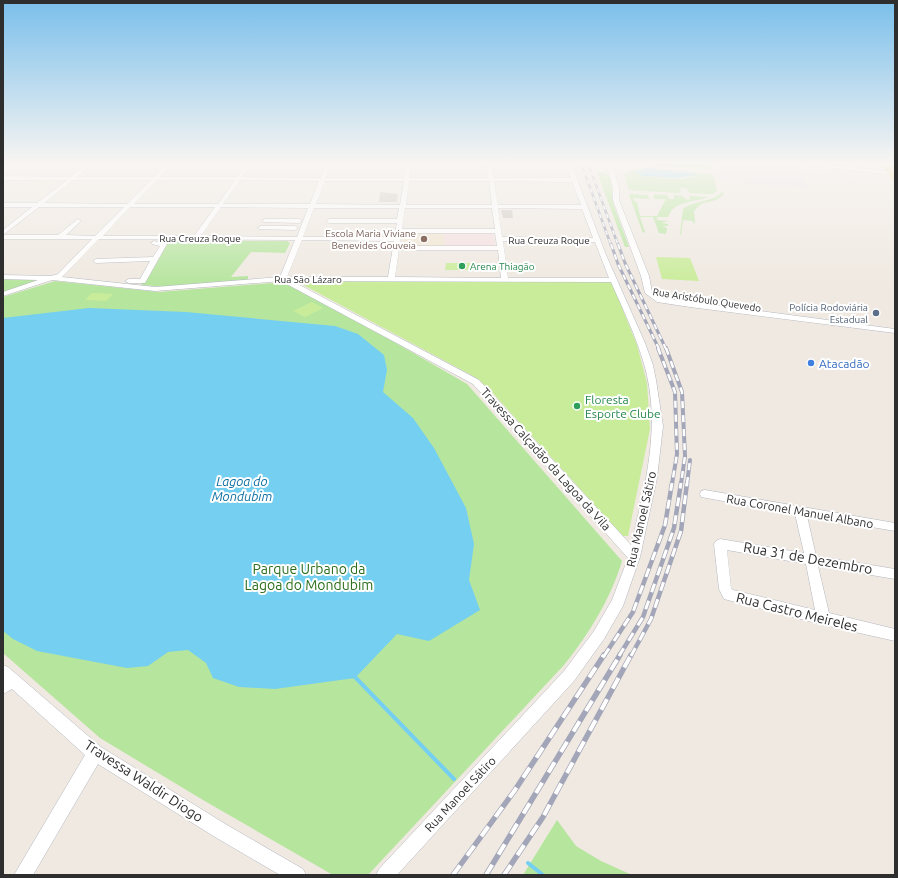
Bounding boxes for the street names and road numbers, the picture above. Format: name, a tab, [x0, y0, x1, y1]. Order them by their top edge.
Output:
street label: Rua Creuza Roque	[159, 233, 241, 244]
street label: Rua Creuza Roque	[508, 235, 590, 246]
street label: Rua São Lázaro	[274, 274, 342, 285]
street label: Rua Aristóbulo Quevedo	[652, 286, 762, 314]
street label: Travessa Calçadão da Lagoa da Vila	[478, 385, 614, 533]
street label: Rua Manoel Sátiro	[624, 470, 658, 568]
street label: Rua Coronel Manuel Albano	[725, 492, 875, 530]
street label: Rua 31 de Dezembro	[742, 539, 874, 577]
street label: Rua Castro Meireles	[734, 589, 860, 635]
street label: Travessa Waldir Diogo	[82, 737, 206, 825]
street label: Rua Manoel Sátiro	[422, 754, 498, 834]

